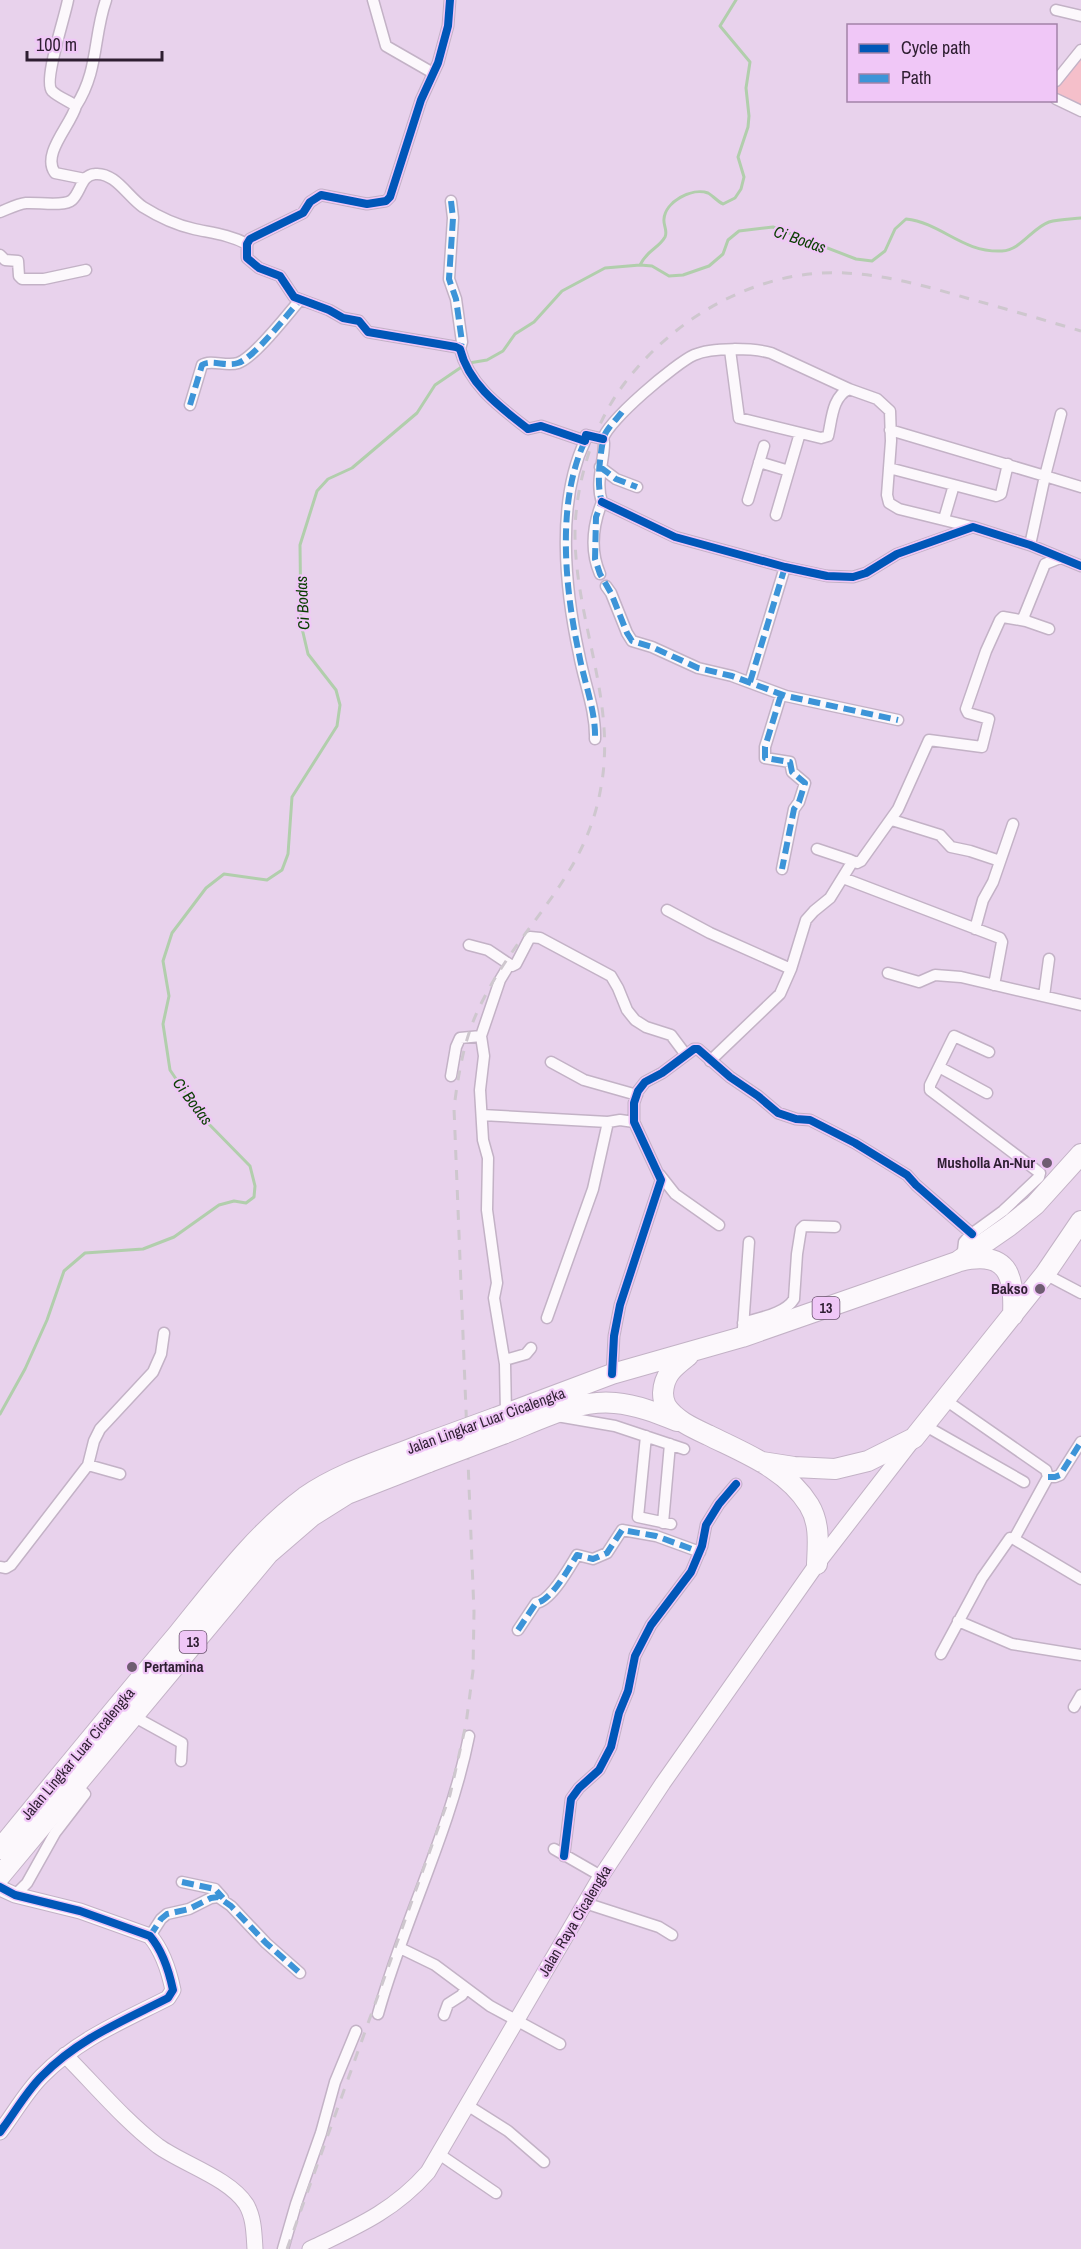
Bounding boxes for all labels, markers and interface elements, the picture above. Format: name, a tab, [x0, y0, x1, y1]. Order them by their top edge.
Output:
scale bar	[27, 24, 162, 62]
legend	[847, 24, 1057, 102]
text: 100 m	[36, 32, 77, 57]
text: Cycle path	[901, 35, 971, 60]
text: Path	[901, 65, 931, 90]
water label: Ci Bodas	[771, 220, 830, 258]
water label: Ci Bodas	[290, 575, 314, 631]
water label: Ci Bodas	[168, 1073, 218, 1130]
place label: Musholla An-Nur	[937, 1152, 1035, 1173]
marker: Musholla An-Nur	[1040, 1156, 1054, 1170]
place label: Bakso	[991, 1278, 1028, 1299]
marker: Bakso	[1033, 1282, 1047, 1296]
road number: 13	[812, 1297, 840, 1319]
street label: Jalan Lingkar Luar Cicalengka	[404, 1382, 568, 1459]
road number: 13	[180, 1631, 206, 1653]
place label: Pertamina	[144, 1656, 204, 1677]
marker: Pertamina	[125, 1660, 139, 1674]
street label: Jalan Lingkar Luar Cicalengka	[16, 1683, 139, 1824]
street label: Jalan Raya Cicalengka	[533, 1861, 616, 1980]

